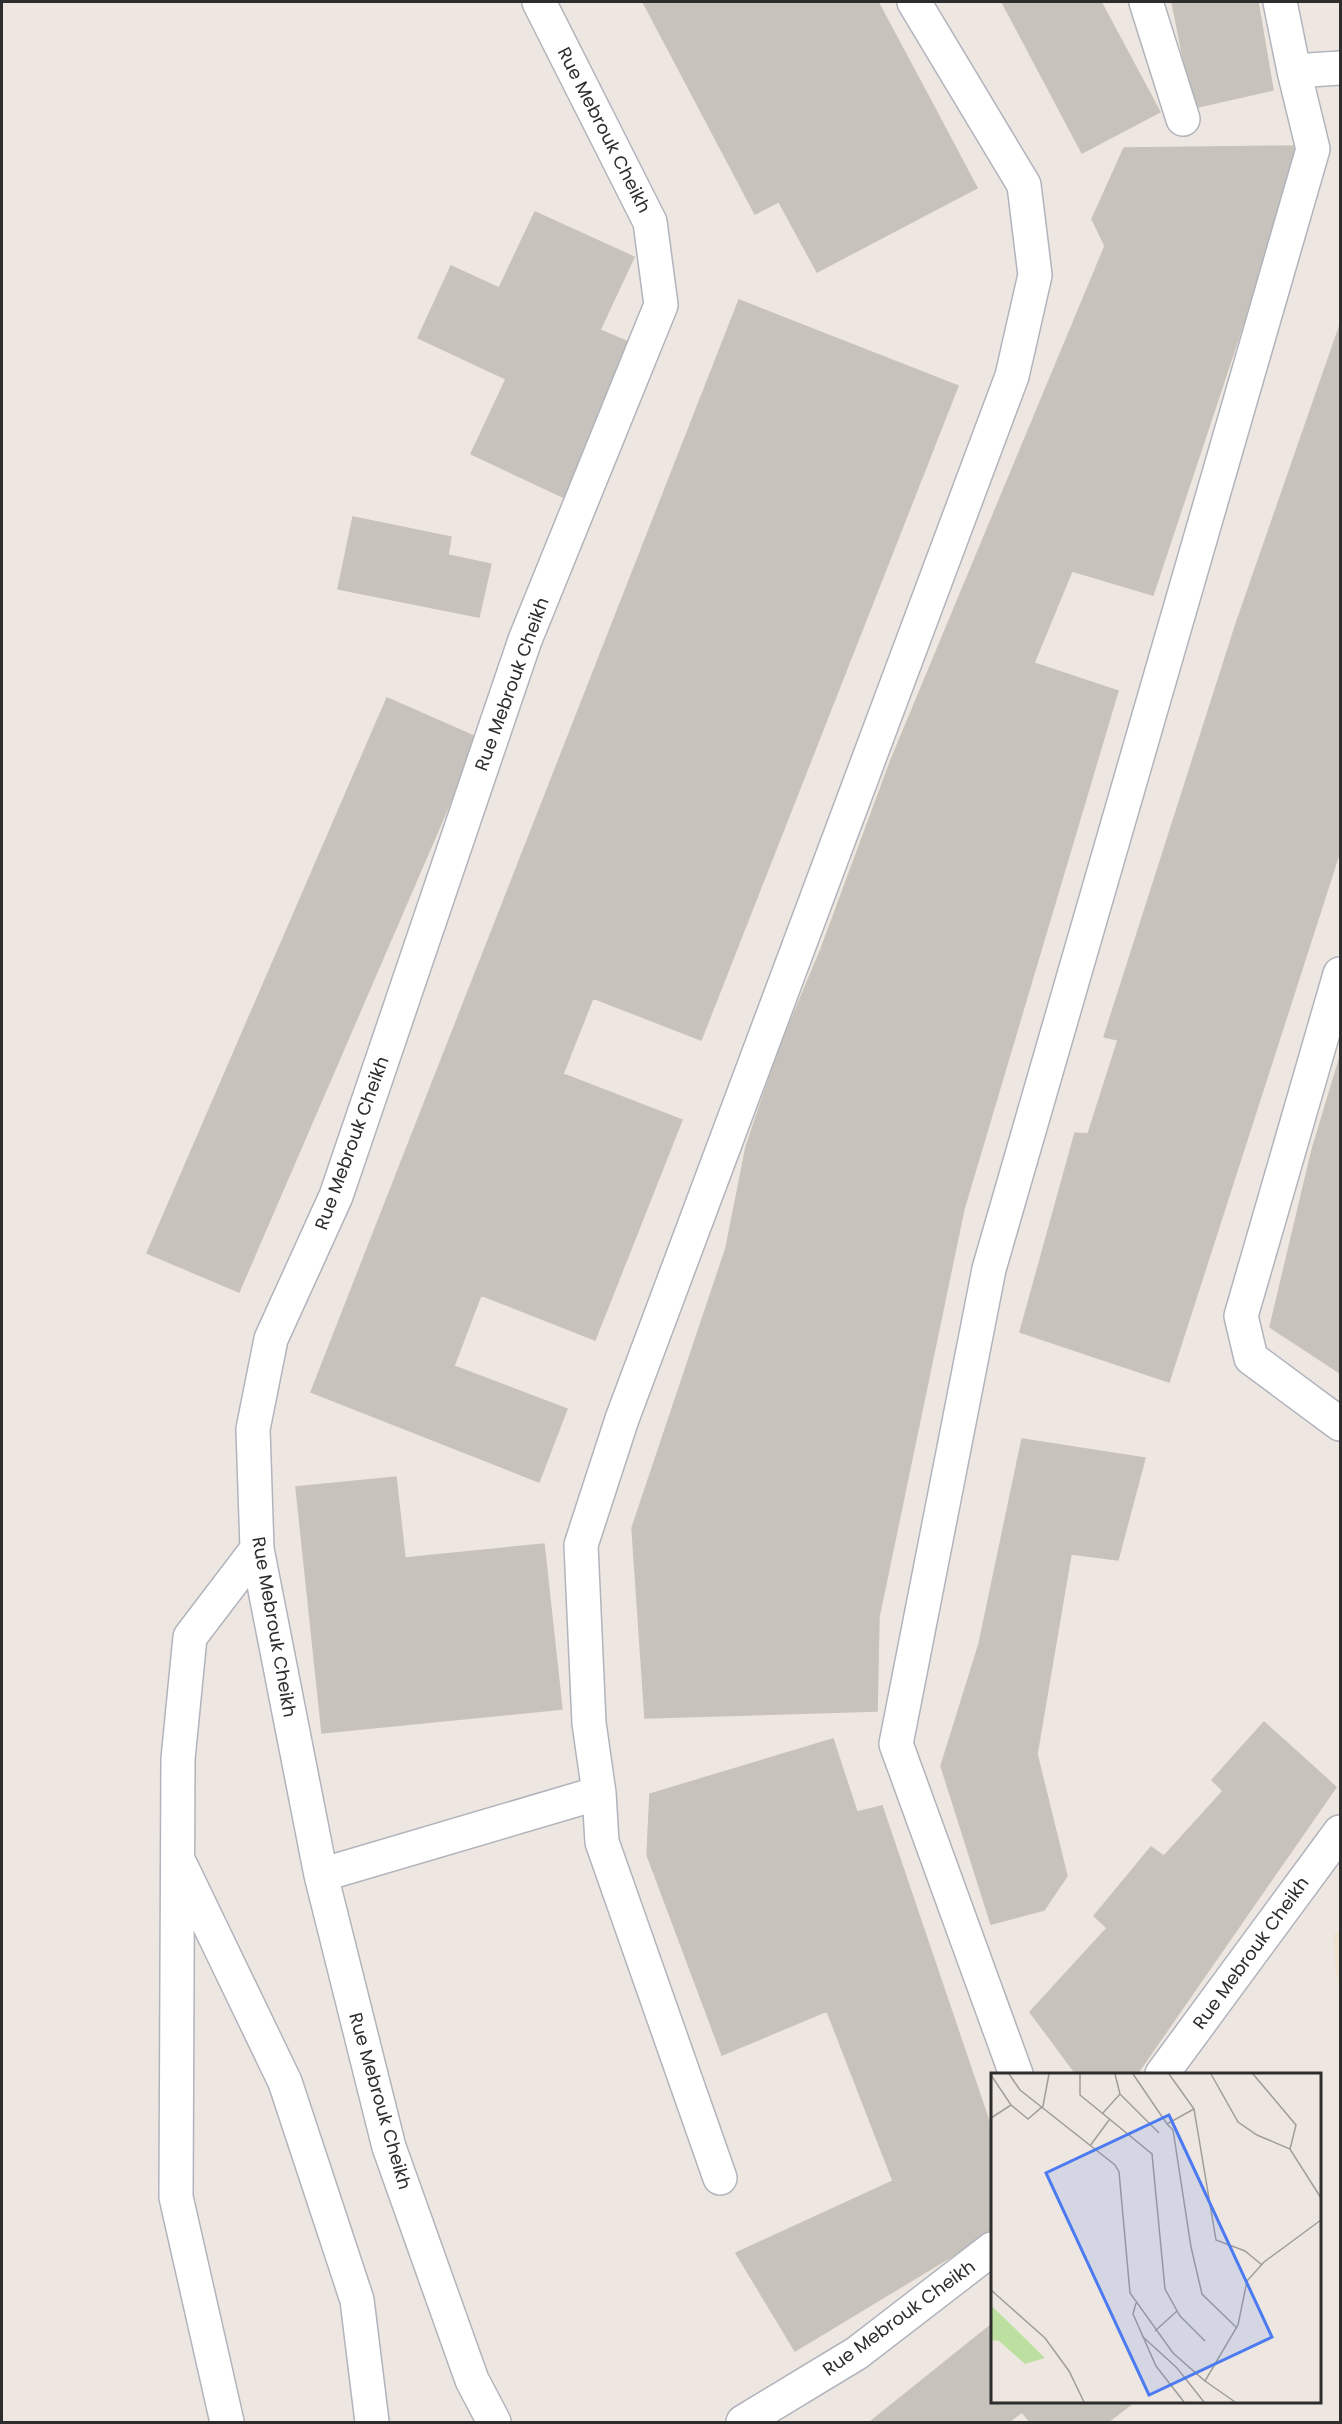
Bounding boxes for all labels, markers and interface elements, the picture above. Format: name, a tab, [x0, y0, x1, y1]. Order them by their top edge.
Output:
street label: Rue Mebrouk Cheikh	[552, 43, 657, 217]
street label: Rue Mebrouk Cheikh	[469, 594, 555, 774]
street label: Rue Mebrouk Cheikh	[309, 1053, 395, 1233]
street label: Rue Mebrouk Cheikh	[246, 1535, 303, 1719]
street label: Rue Mebrouk Cheikh	[1187, 1871, 1314, 2034]
street label: Rue Mebrouk Cheikh	[343, 2010, 418, 2192]
inset map	[991, 2073, 1321, 2403]
street label: Rue Mebrouk Cheikh	[817, 2254, 980, 2381]

